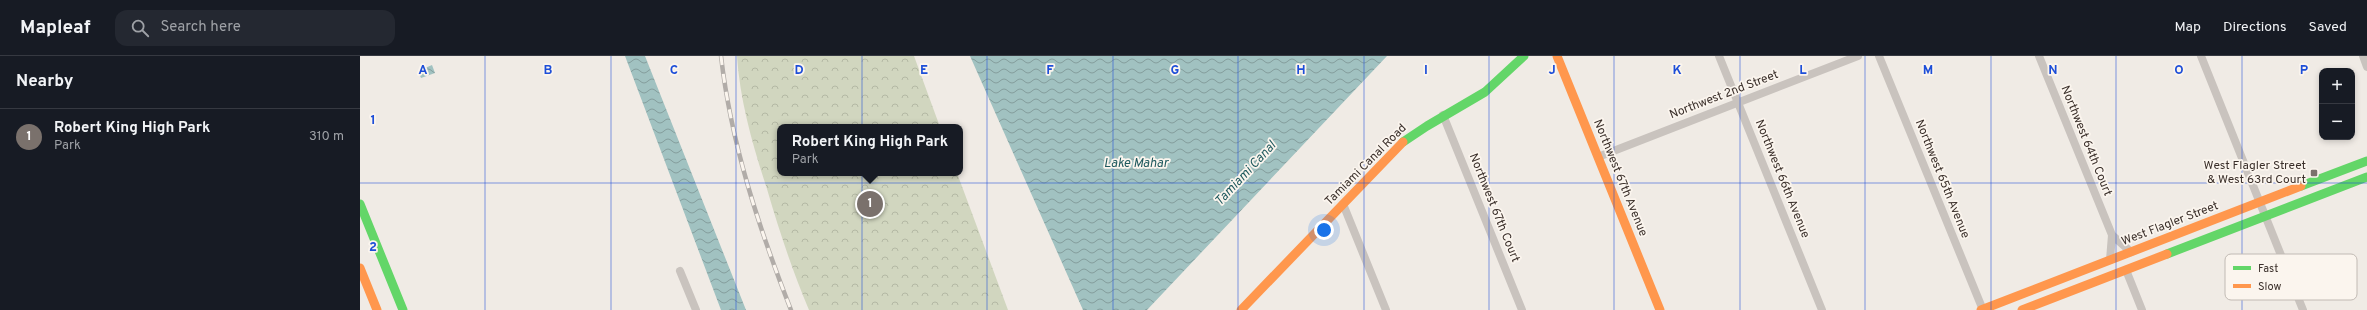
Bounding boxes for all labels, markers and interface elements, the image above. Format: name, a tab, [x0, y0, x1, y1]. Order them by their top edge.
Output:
search box	[115, 10, 395, 46]
text: Mapleaf	[20, 16, 91, 40]
icon: search	[129, 17, 151, 39]
text: Search here	[161, 18, 241, 37]
text: Map	[2175, 19, 2201, 36]
text: Directions	[2223, 19, 2287, 36]
text: Saved	[2309, 19, 2347, 36]
text: A	[418, 63, 428, 79]
text: B	[544, 63, 553, 79]
text: C	[670, 63, 678, 79]
text: D	[794, 63, 804, 79]
text: E	[920, 63, 928, 79]
text: F	[1046, 63, 1054, 79]
text: G	[1171, 63, 1180, 79]
text: H	[1296, 63, 1306, 79]
text: I	[1424, 63, 1428, 79]
text: J	[1548, 63, 1556, 79]
text: K	[1672, 63, 1682, 79]
text: L	[1799, 63, 1807, 79]
text: M	[1923, 63, 1933, 79]
text: N	[2048, 63, 2058, 79]
text: O	[2174, 63, 2184, 79]
text: P	[2300, 63, 2309, 79]
street label: Northwest 2nd Street	[1667, 67, 1781, 123]
map controls	[2319, 68, 2355, 140]
button: +	[2319, 68, 2355, 104]
text: Nearby	[16, 71, 73, 93]
street label: Northwest 64th Court	[2057, 83, 2115, 199]
button: −	[2319, 104, 2355, 140]
text: 1	[370, 113, 376, 129]
street label: Northwest 67th Avenue	[1589, 117, 1651, 239]
street label: Northwest 66th Avenue	[1751, 117, 1813, 241]
street label: Northwest 65th Avenue	[1911, 117, 1973, 241]
text: Robert King High Park	[54, 119, 210, 138]
street label: Tamiami Canal Road	[1322, 121, 1410, 209]
popup	[777, 124, 963, 176]
text: 1	[26, 129, 32, 145]
text: 310 m	[309, 129, 344, 145]
text: Robert King High Park	[792, 133, 948, 152]
text: Park	[54, 138, 81, 154]
water label: Tamiami Canal	[1212, 138, 1280, 210]
street label: Northwest 67th Court	[1465, 151, 1523, 265]
text: Park	[792, 152, 819, 168]
water label: Lake Mahar	[1104, 156, 1169, 172]
place label: West Flagler Street & West 63rd Court	[2204, 158, 2306, 188]
marker: West Flagler Street & West 63rd Court	[2309, 168, 2319, 178]
pin: 1	[857, 189, 883, 219]
street label: West Flagler Street	[2119, 198, 2221, 250]
your location	[1314, 220, 1334, 240]
text: 2	[369, 240, 377, 256]
legend	[2225, 254, 2357, 300]
text: Fast	[2258, 262, 2278, 276]
text: Slow	[2258, 280, 2281, 294]

